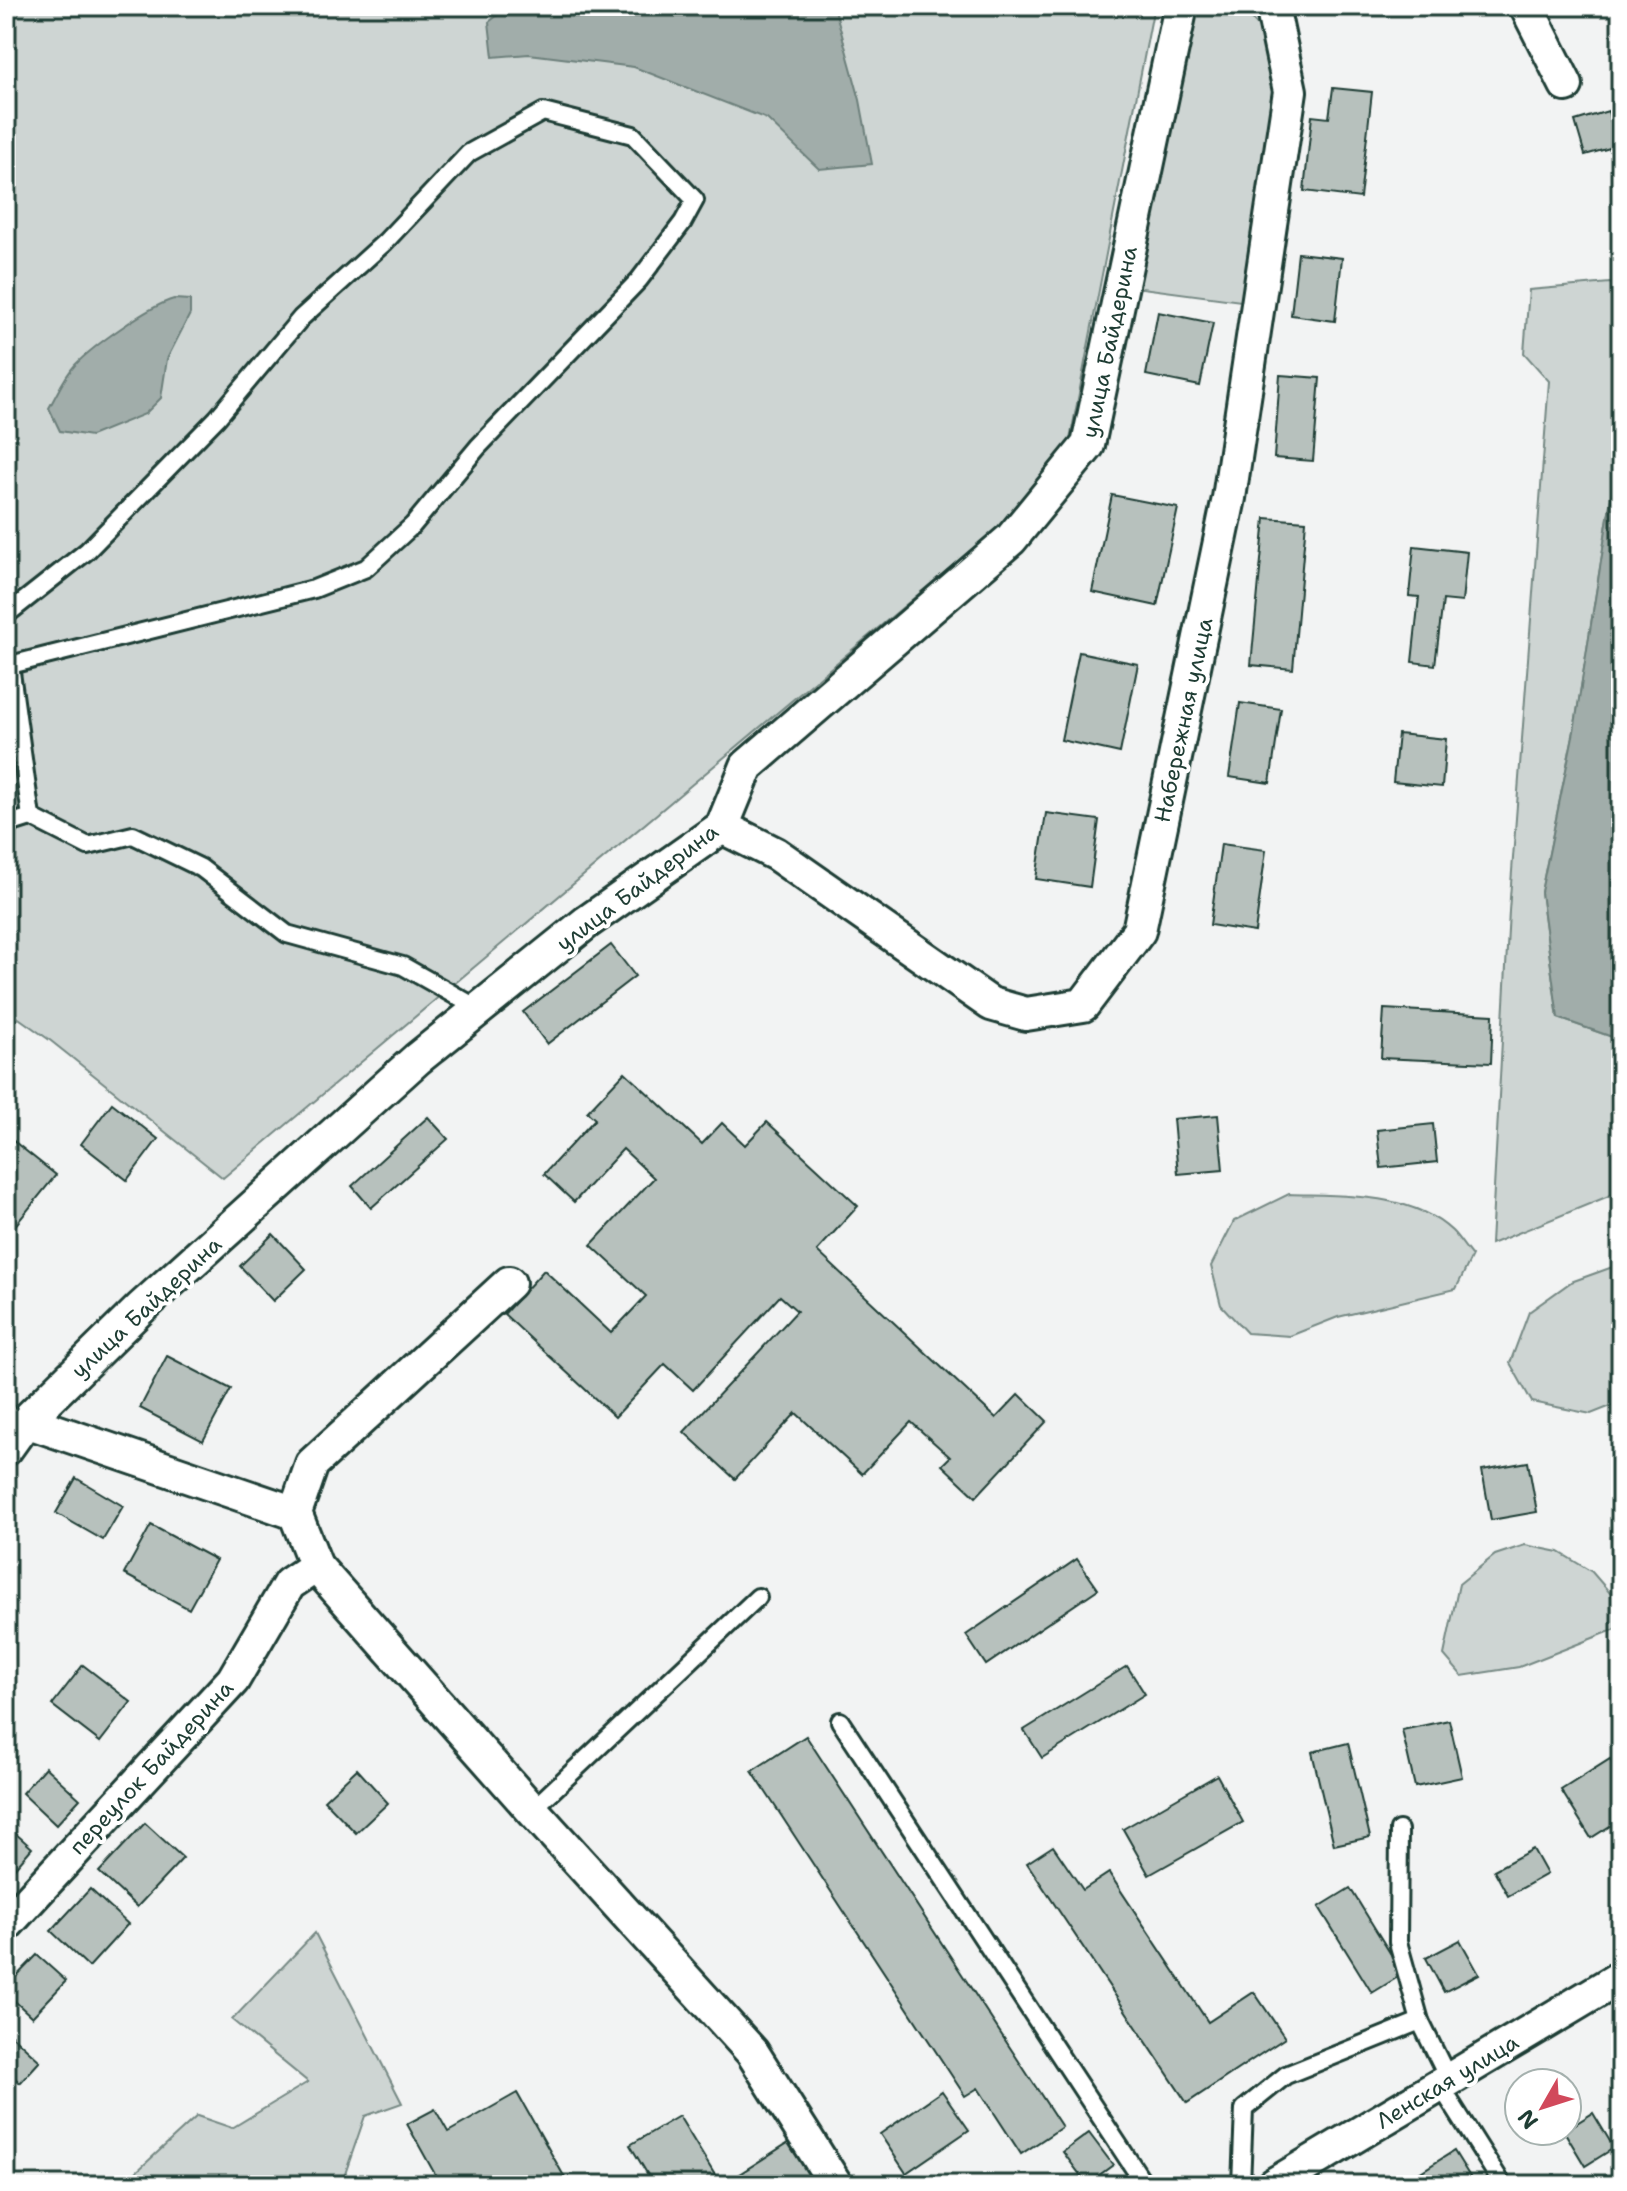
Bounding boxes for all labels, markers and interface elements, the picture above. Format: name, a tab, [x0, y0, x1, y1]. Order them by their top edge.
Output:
street label: улица Байдерина	[1075, 243, 1144, 441]
street label: Набережная улица	[1148, 615, 1219, 825]
street label: улица Байдерина	[551, 817, 724, 958]
street label: улица Байдерина	[65, 1230, 228, 1385]
street label: переулок Байдерина	[63, 1674, 240, 1861]
street label: Ленская улица	[1371, 2027, 1524, 2135]
north arrow	[1503, 2067, 1583, 2147]
text: N	[1511, 2103, 1545, 2135]

